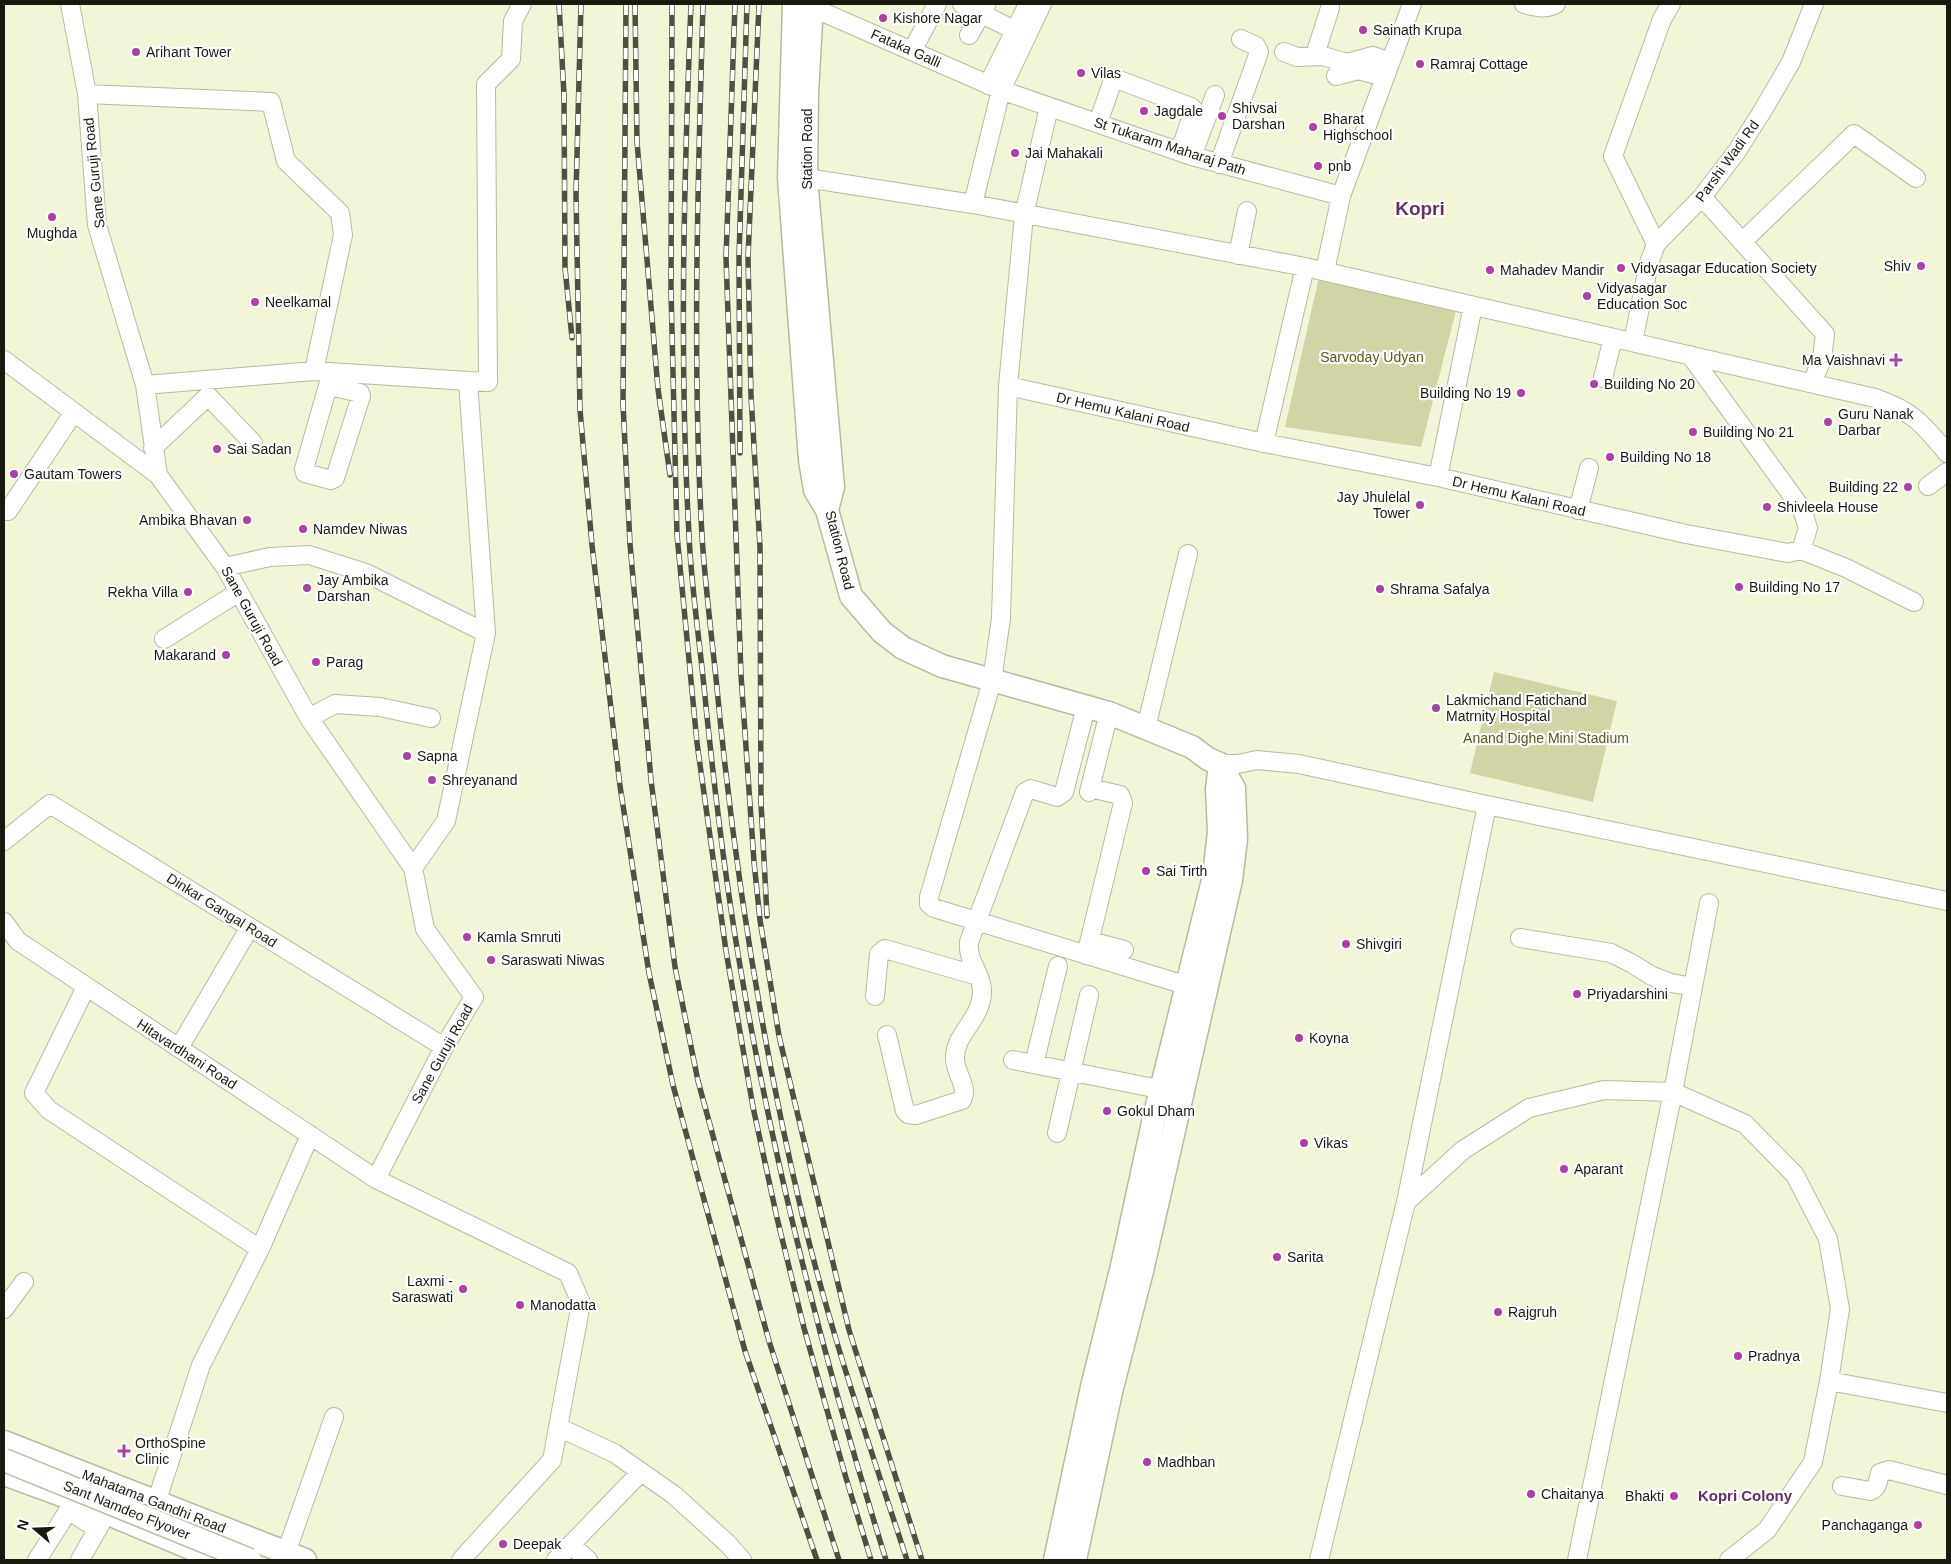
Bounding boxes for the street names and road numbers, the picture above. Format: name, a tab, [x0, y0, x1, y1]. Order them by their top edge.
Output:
street label: Fataka Galli	[869, 25, 943, 71]
street label: Station Road	[799, 109, 815, 189]
street label: St Tukaram Maharaj Path	[1092, 114, 1248, 178]
street label: Sane Guruji Road	[80, 117, 108, 229]
street label: Parshi Wadi Rd	[1692, 117, 1762, 205]
street label: Dr Hemu Kalani Road	[1055, 389, 1191, 435]
street label: Dr Hemu Kalani Road	[1451, 473, 1587, 519]
street label: Station Road	[822, 509, 858, 591]
street label: Sane Guruji Road	[218, 563, 286, 669]
street label: Dinkar Gangal Road	[164, 870, 280, 950]
street label: Sane Guruji Road	[408, 1001, 476, 1107]
street label: Hitavardhani Road	[134, 1016, 240, 1092]
street label: Mahatama Gandhi Road	[80, 1466, 228, 1536]
street label: Sant Namdeo Flyover	[61, 1477, 193, 1543]

